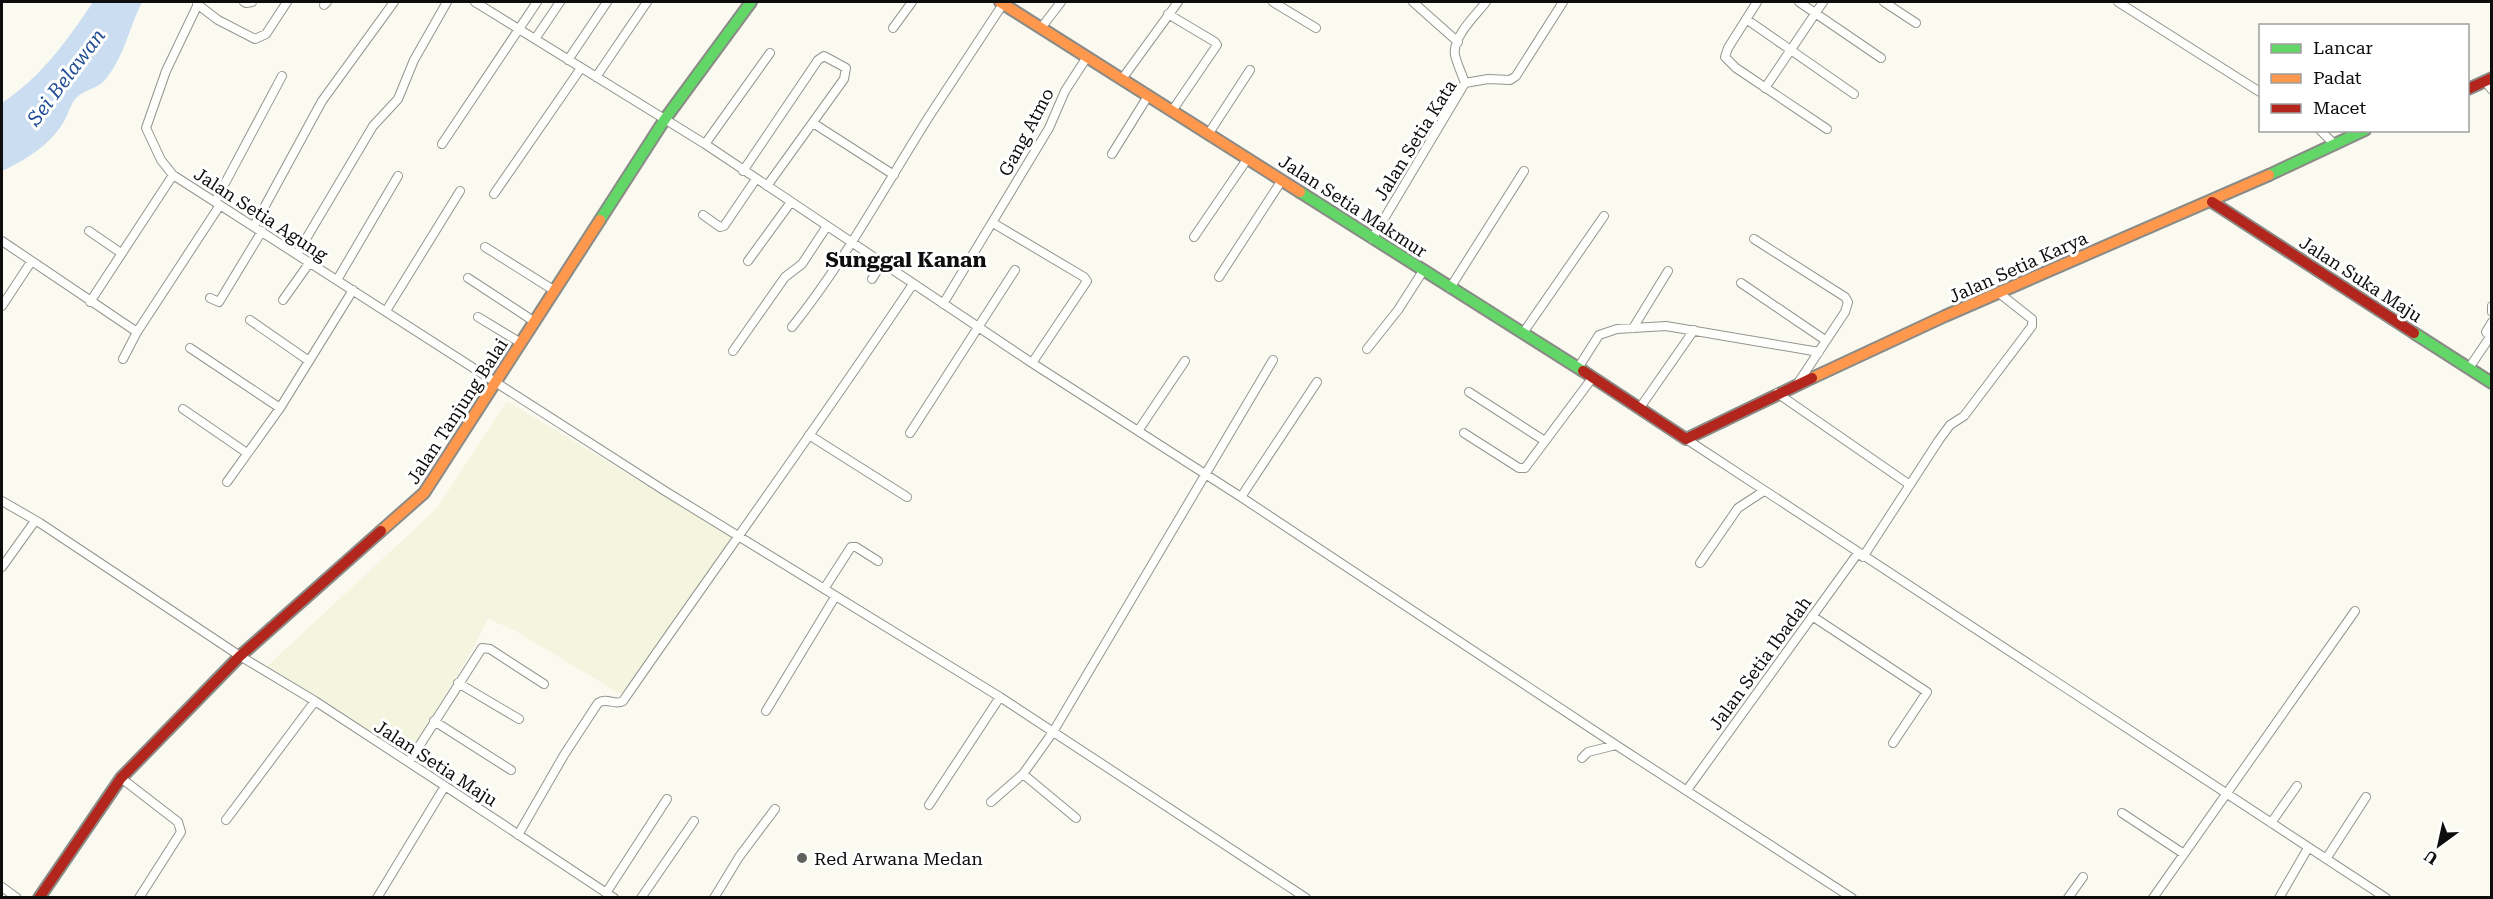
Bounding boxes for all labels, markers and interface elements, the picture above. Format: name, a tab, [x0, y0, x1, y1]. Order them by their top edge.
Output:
water label: Sei Belawan	[21, 24, 110, 131]
legend	[2259, 24, 2469, 132]
text: Lancar	[2313, 37, 2373, 58]
text: Padat	[2313, 67, 2362, 88]
street label: Jalan Setia Kata	[1370, 76, 1461, 204]
street label: Gang Atmo	[994, 84, 1058, 180]
text: Macet	[2313, 97, 2366, 118]
street label: Jalan Setia Makmur	[1275, 150, 1431, 262]
street label: Jalan Setia Agung	[190, 163, 332, 265]
street label: Jalan Setia Karya	[1945, 227, 2091, 307]
street label: Jalan Suka Maju	[2296, 232, 2426, 326]
district label: Sunggal Kanan	[825, 248, 987, 272]
street label: Jalan Tanjung Balai	[402, 334, 512, 488]
street label: Jalan Setia Ibadah	[1705, 592, 1816, 734]
street label: Jalan Setia Maju	[371, 715, 501, 811]
north arrow	[2409, 815, 2469, 875]
text: U	[2421, 846, 2441, 868]
place label: Red Arwana Medan	[814, 848, 983, 869]
marker: Red Arwana Medan	[795, 851, 809, 865]

